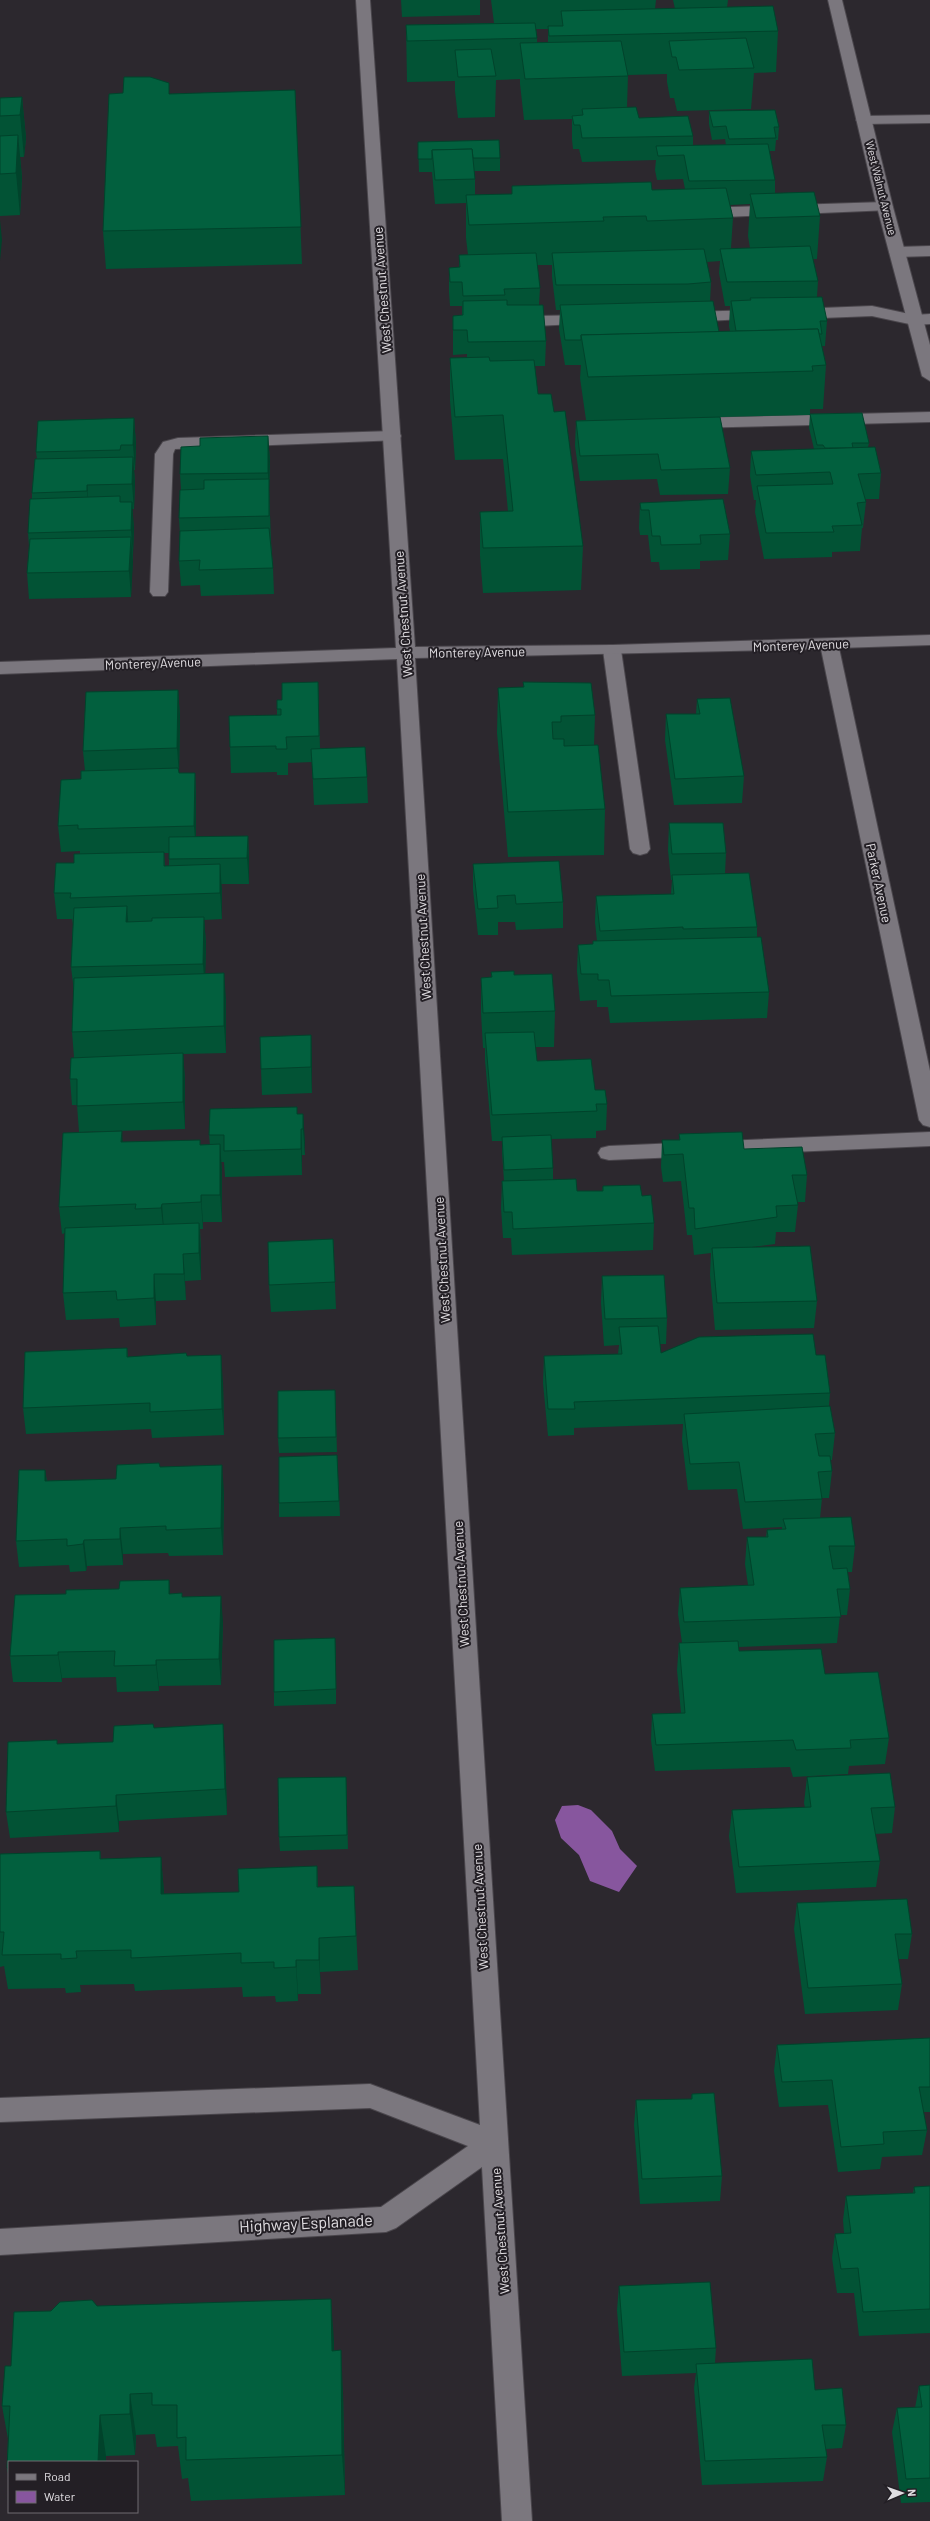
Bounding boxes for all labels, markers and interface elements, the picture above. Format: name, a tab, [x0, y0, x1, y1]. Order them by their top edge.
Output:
street label: West Walnut Avenue	[863, 139, 900, 236]
street label: West Chestnut Avenue	[370, 226, 394, 354]
street label: West Chestnut Avenue	[391, 550, 415, 678]
street label: Monterey Avenue	[753, 635, 849, 655]
street label: Monterey Avenue	[429, 643, 525, 661]
street label: Monterey Avenue	[105, 653, 201, 673]
street label: Parker Avenue	[863, 842, 895, 924]
street label: West Chestnut Avenue	[412, 873, 434, 1001]
street label: West Chestnut Avenue	[431, 1196, 453, 1324]
street label: West Chestnut Avenue	[450, 1520, 472, 1648]
street label: West Chestnut Avenue	[469, 1843, 491, 1971]
street label: West Chestnut Avenue	[488, 2167, 512, 2295]
street label: Highway Esplanade	[239, 2210, 373, 2235]
legend	[8, 2461, 138, 2513]
text: Road	[44, 2469, 71, 2483]
north arrow	[882, 2473, 922, 2513]
text: Water	[44, 2489, 76, 2503]
text: N	[906, 2489, 919, 2497]

